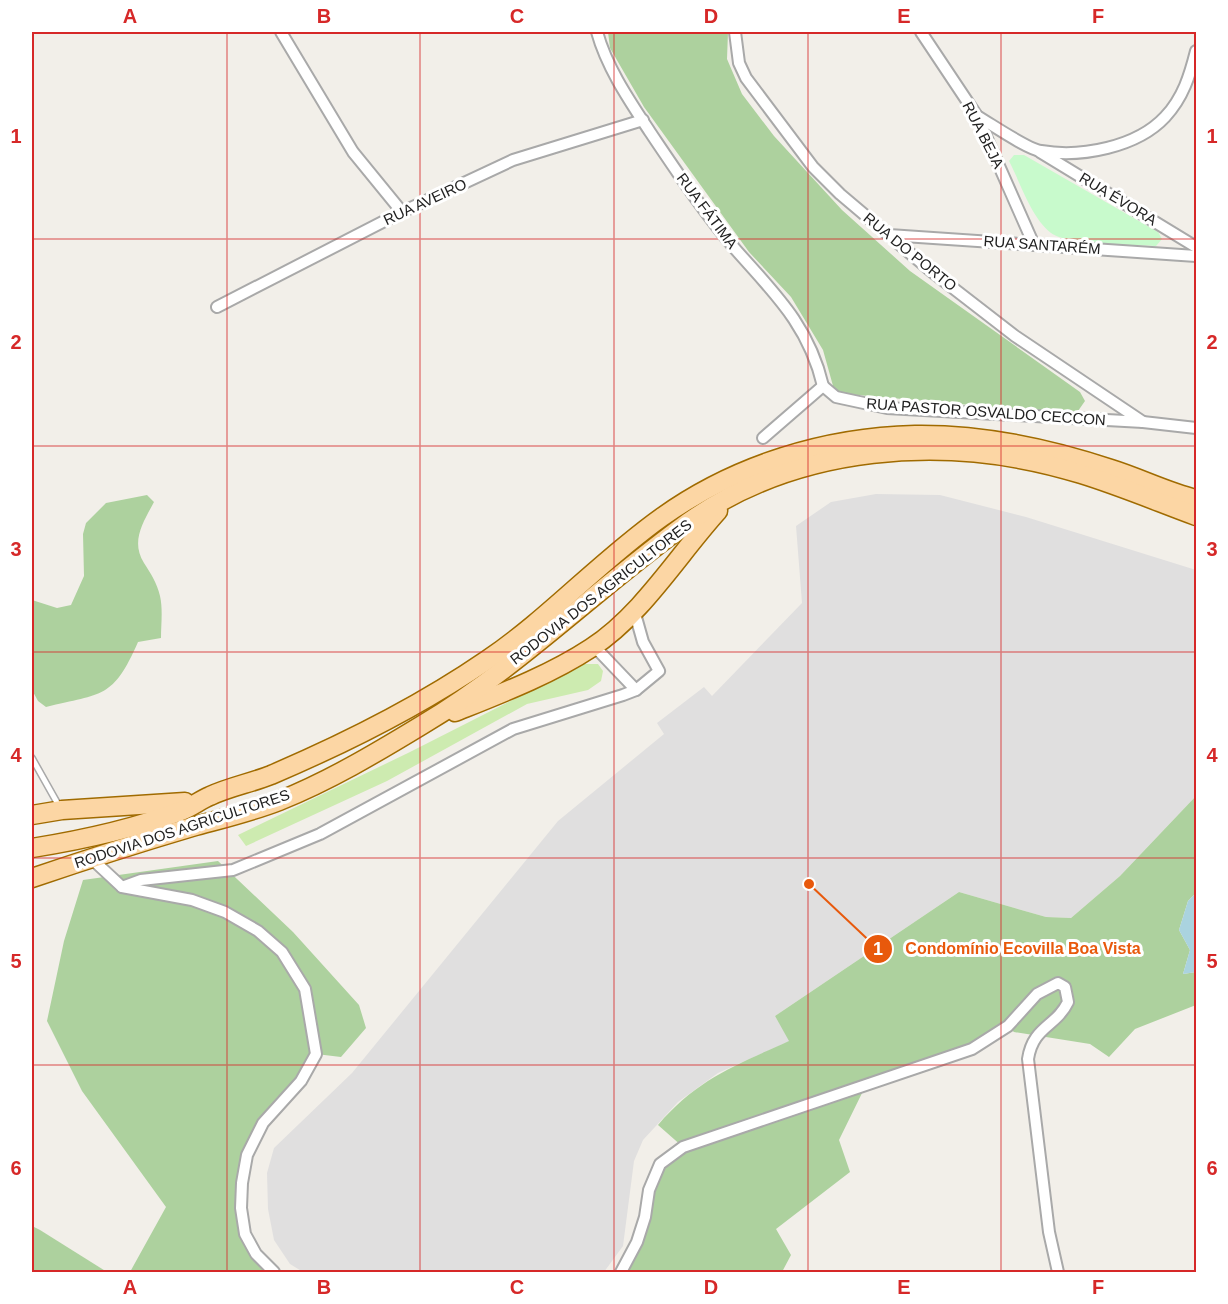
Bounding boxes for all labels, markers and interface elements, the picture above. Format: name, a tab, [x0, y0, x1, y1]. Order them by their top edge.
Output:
text: A	[123, 5, 137, 27]
text: B	[317, 5, 331, 27]
text: C	[510, 5, 524, 27]
text: D	[704, 5, 718, 27]
text: E	[897, 5, 911, 27]
text: F	[1092, 5, 1104, 27]
street label: RUA BEJA	[959, 99, 1007, 171]
text: 1	[10, 125, 22, 147]
text: 1	[1206, 125, 1218, 147]
street label: RUA ÉVORA	[1076, 169, 1160, 228]
street label: RUA FÁTIMA	[674, 170, 741, 252]
street label: RUA AVEIRO	[381, 175, 469, 228]
street label: RUA DO PORTO	[860, 209, 960, 294]
street label: RUA SANTARÉM	[983, 232, 1101, 257]
text: 2	[10, 331, 22, 353]
text: 2	[1206, 331, 1218, 353]
street label: RUA PASTOR OSVALDO CECCON	[866, 395, 1106, 428]
street label: RODOVIA DOS AGRICULTORES	[507, 516, 695, 668]
text: 3	[10, 538, 22, 560]
text: 3	[1206, 538, 1218, 560]
text: 4	[10, 744, 22, 766]
text: 4	[1206, 744, 1218, 766]
street label: RODOVIA DOS AGRICULTORES	[72, 786, 292, 871]
callout: Condomínio Ecovilla Boa Vista	[863, 932, 1153, 966]
text: 1	[873, 939, 883, 959]
text: Condomínio Ecovilla Boa Vista	[905, 940, 1141, 957]
text: 5	[10, 950, 22, 972]
text: 5	[1206, 950, 1218, 972]
text: 6	[10, 1157, 22, 1179]
text: 6	[1206, 1157, 1218, 1179]
text: A	[123, 1276, 137, 1298]
text: B	[317, 1276, 331, 1298]
text: C	[510, 1276, 524, 1298]
text: D	[704, 1276, 718, 1298]
text: E	[897, 1276, 911, 1298]
text: F	[1092, 1276, 1104, 1298]

